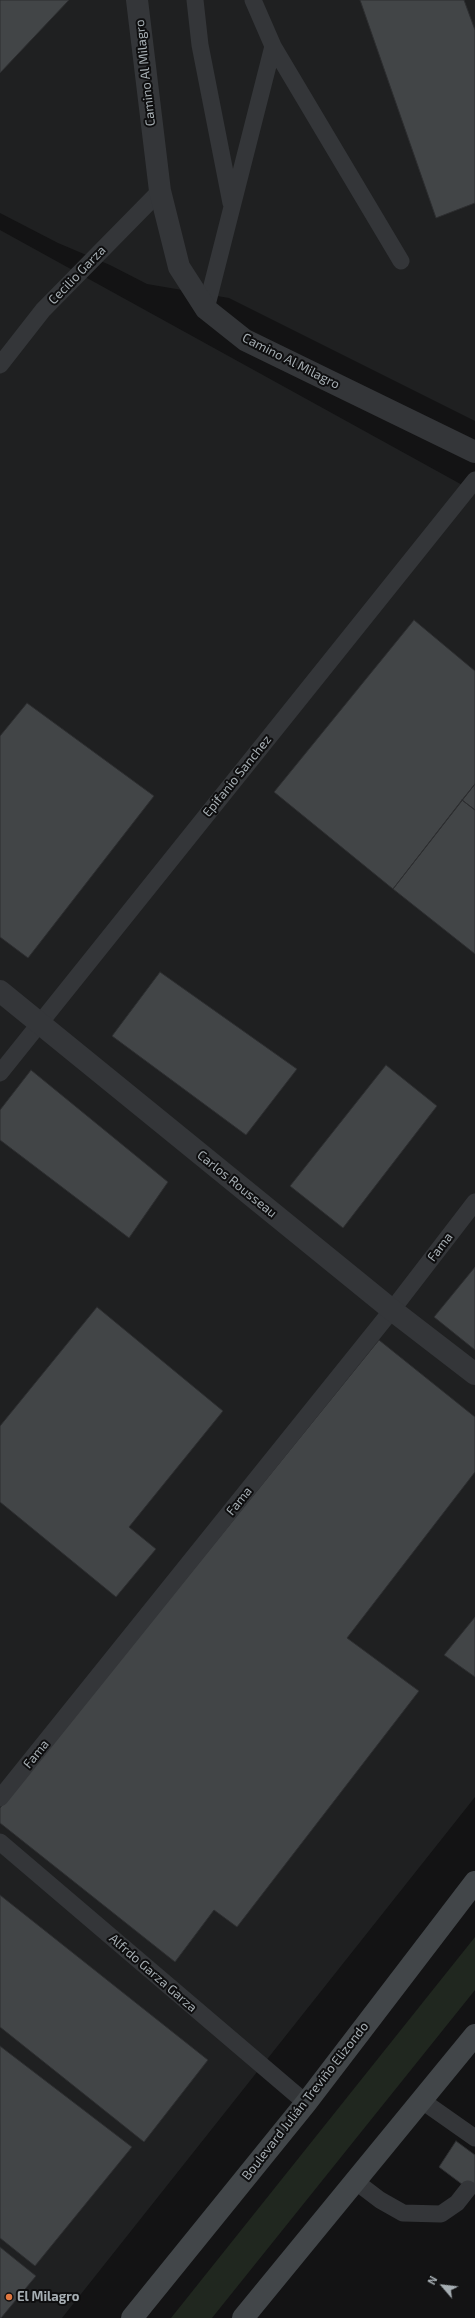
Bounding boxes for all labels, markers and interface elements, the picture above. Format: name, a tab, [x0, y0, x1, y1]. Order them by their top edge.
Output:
street label: Camino Al Milagro	[132, 19, 158, 127]
street label: Cecilio Garza	[45, 242, 109, 308]
street label: Camino Al Milagro	[240, 330, 342, 392]
street label: Epifanio Sanchez	[199, 732, 275, 820]
street label: Carlos Rousseau	[194, 1147, 280, 1221]
street label: Fama	[424, 1229, 456, 1265]
street label: Fama	[223, 1484, 255, 1518]
street label: Fama	[20, 1737, 52, 1771]
street label: Alfrdo Garza Garza	[106, 1931, 200, 2015]
street label: Boulevard Julián Treviño Elizondo	[238, 2019, 372, 2183]
north arrow	[423, 2266, 463, 2306]
text: N	[424, 2274, 440, 2287]
place label: El Milagro	[17, 2289, 79, 2305]
marker: El Milagro	[4, 2292, 14, 2302]

